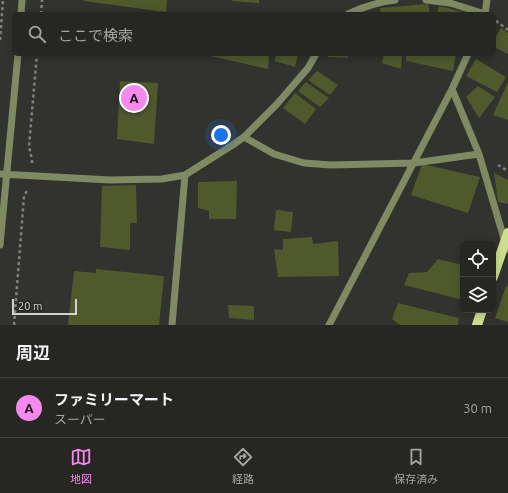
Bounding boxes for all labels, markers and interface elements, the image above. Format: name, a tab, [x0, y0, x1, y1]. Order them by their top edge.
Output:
search box	[12, 12, 496, 56]
icon: search	[26, 23, 48, 45]
text: ここで検索	[58, 27, 133, 44]
pin: A	[121, 83, 147, 113]
your location	[211, 125, 231, 145]
map controls	[460, 241, 496, 313]
button: locate	[460, 241, 496, 277]
button: layers	[460, 277, 496, 313]
scale bar	[12, 297, 77, 316]
text: 20 m	[18, 300, 42, 312]
text: 周辺	[16, 343, 50, 362]
text: ファミリーマート	[54, 391, 174, 408]
text: A	[24, 401, 34, 415]
text: 30 m	[463, 401, 492, 415]
text: スーパー	[54, 412, 106, 426]
tab: 地図	[70, 446, 92, 486]
tab: 経路	[232, 446, 254, 486]
tab: 保存済み	[394, 446, 438, 486]

